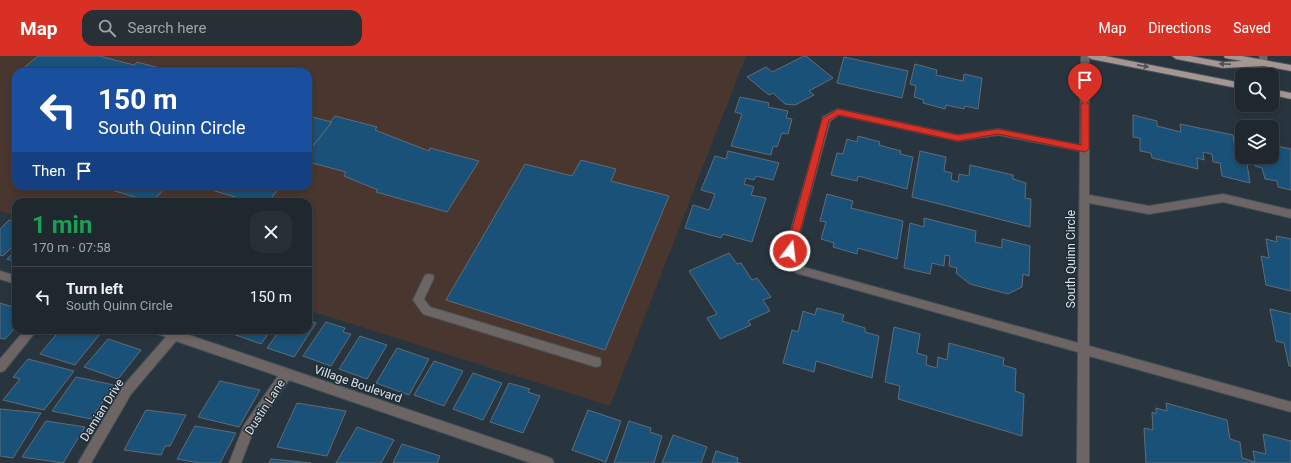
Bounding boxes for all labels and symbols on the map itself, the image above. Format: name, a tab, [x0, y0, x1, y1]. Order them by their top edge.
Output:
one-way arrow	[1219, 61, 1232, 68]
pin	[1068, 63, 1102, 104]
one-way arrow	[1137, 64, 1149, 70]
street label: South Quinn Circle	[1064, 210, 1078, 308]
position arrow	[769, 230, 811, 272]
street label: Village Boulevard	[312, 362, 404, 406]
street label: Damian Drive	[77, 376, 127, 444]
street label: Dustin Lane	[242, 377, 288, 437]

